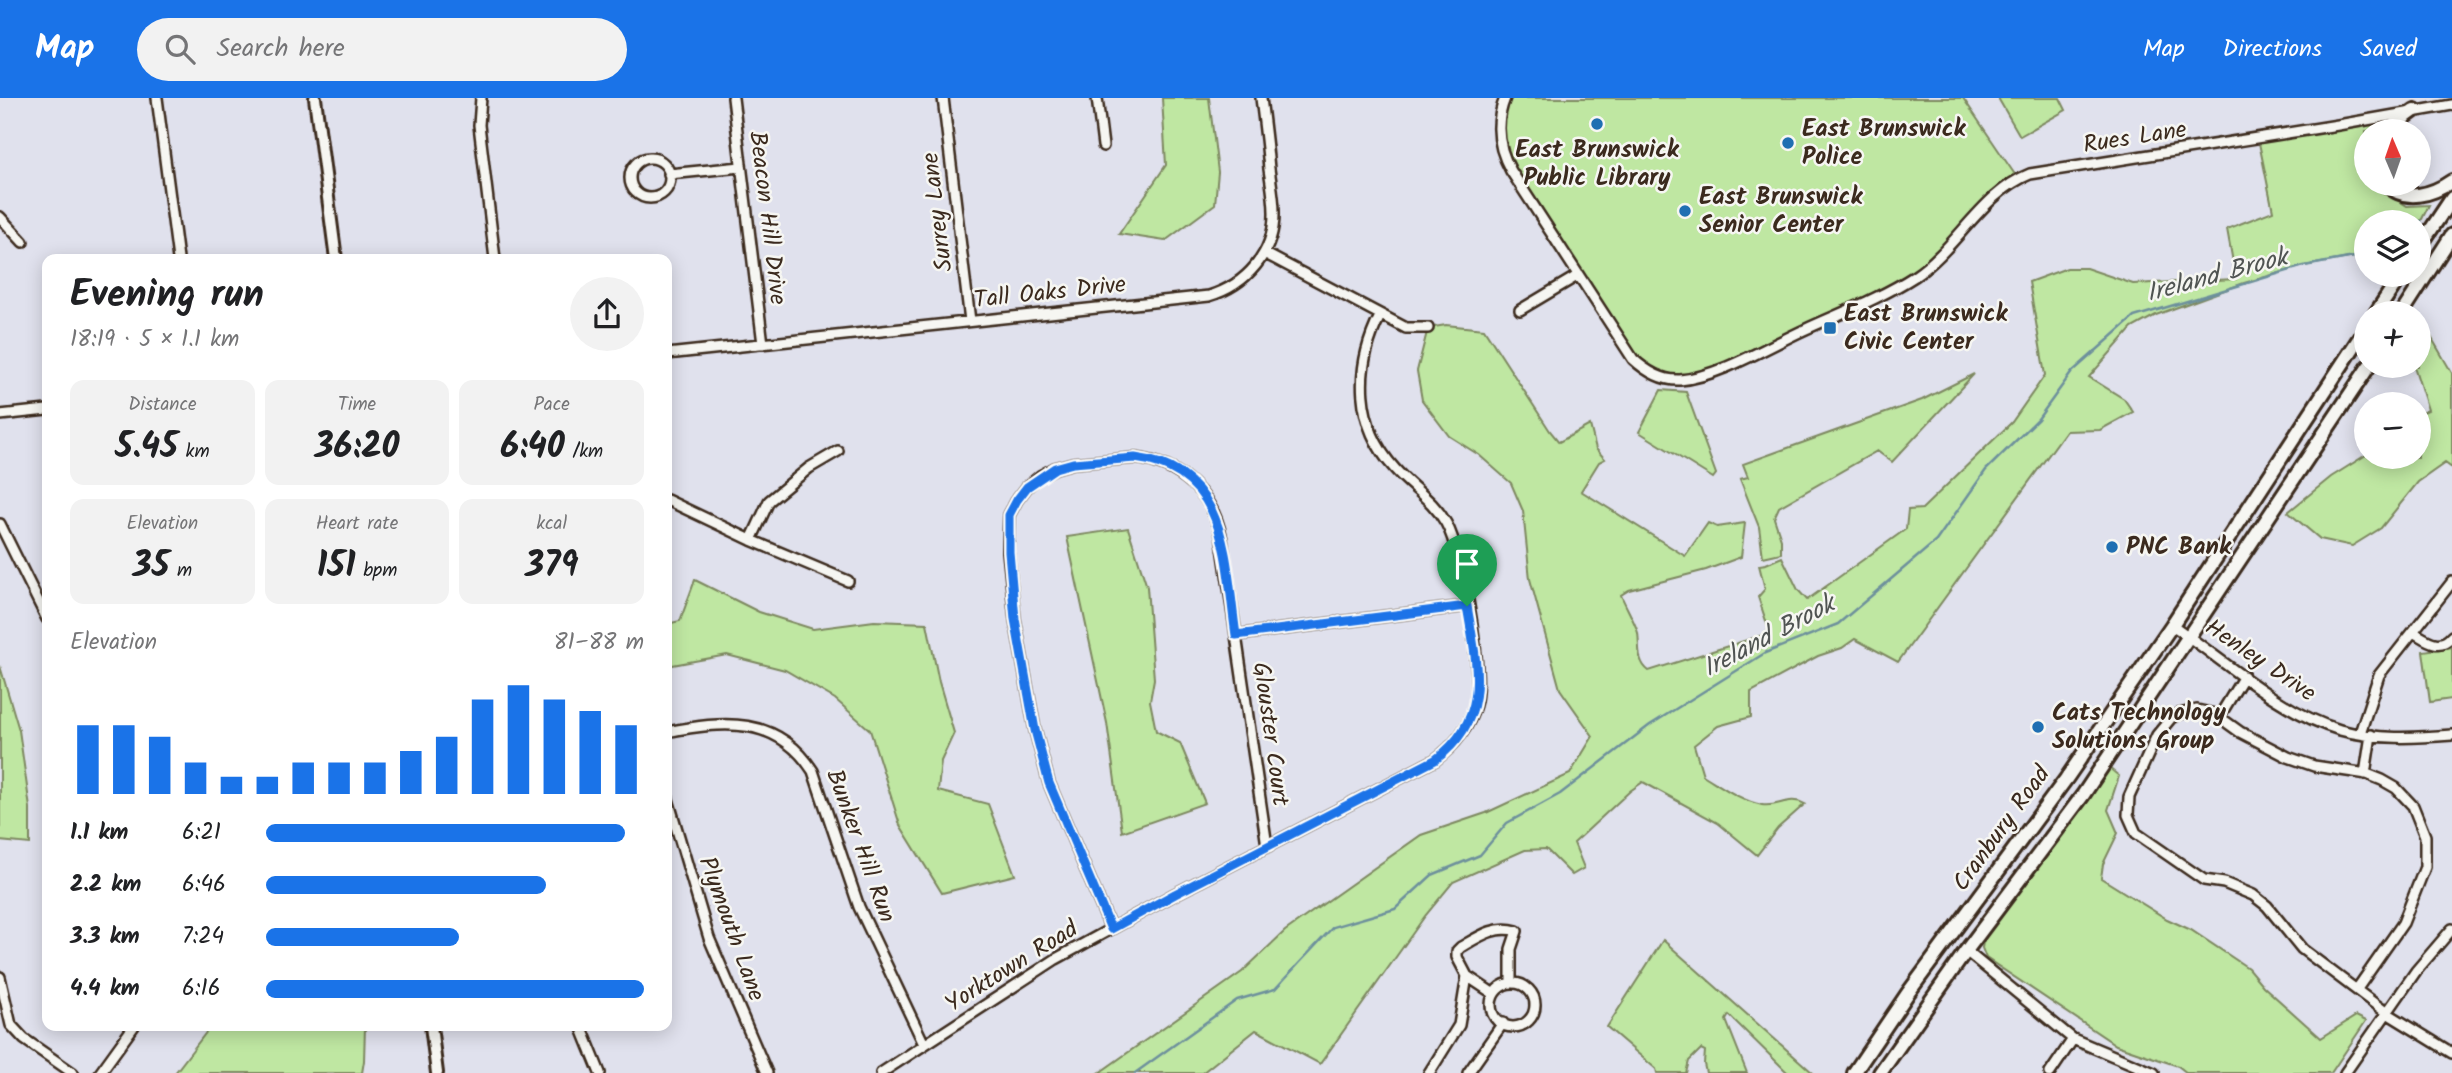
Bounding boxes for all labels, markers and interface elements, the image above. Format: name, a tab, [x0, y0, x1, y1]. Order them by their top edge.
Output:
search box	[137, 18, 627, 81]
text: Map	[35, 23, 95, 76]
text: Search here	[217, 28, 345, 70]
icon: search	[161, 30, 199, 68]
text: Map	[2143, 30, 2185, 69]
text: Directions	[2223, 30, 2322, 69]
text: Saved	[2360, 30, 2417, 69]
place label: East Brunswick Police	[1802, 110, 1967, 177]
street label: Rues Lane	[2081, 111, 2190, 165]
marker: East Brunswick Public Library	[1589, 116, 1605, 132]
north arrow	[2354, 119, 2431, 196]
map controls	[2354, 119, 2431, 469]
street label: Beacon Hill Drive	[737, 129, 797, 307]
place label: East Brunswick Public Library	[1515, 131, 1680, 198]
marker: East Brunswick Police	[1780, 135, 1796, 151]
street label: Surrey Lane	[911, 150, 965, 274]
place label: East Brunswick Senior Center	[1699, 178, 1864, 245]
marker: East Brunswick Senior Center	[1677, 203, 1693, 219]
button: layers	[2354, 210, 2431, 287]
water label: Ireland Brook	[2141, 236, 2296, 315]
text: Evening run	[70, 266, 264, 326]
street label: Tall Oaks Drive	[972, 266, 1128, 320]
button: share	[570, 277, 644, 351]
place label: East Brunswick Civic Center	[1844, 295, 2009, 362]
button: +	[2354, 301, 2431, 378]
marker: East Brunswick Civic Center	[1822, 320, 1838, 336]
text: 18:19 · 5 × 1.1 km	[70, 322, 239, 358]
text: Distance	[128, 390, 196, 420]
text: Time	[338, 390, 376, 420]
text: Pace	[534, 390, 570, 420]
button: −	[2354, 392, 2431, 469]
text: 5.45	[115, 420, 178, 476]
text: 36:20	[314, 420, 400, 476]
text: 6:40	[500, 420, 565, 476]
text: km	[178, 437, 210, 467]
text: /km	[565, 437, 603, 467]
text: Elevation	[126, 509, 198, 539]
text: Heart rate	[316, 509, 398, 539]
text: kcal	[536, 509, 567, 539]
place label: PNC Bank	[2126, 528, 2232, 567]
pin	[1437, 534, 1497, 606]
text: 35	[133, 539, 169, 595]
text: 151	[317, 539, 356, 595]
text: 379	[525, 539, 578, 595]
marker: PNC Bank	[2104, 539, 2120, 555]
icon: arrive	[1448, 545, 1486, 583]
text: m	[169, 556, 192, 586]
text: bpm	[356, 556, 397, 586]
water label: Ireland Brook	[1695, 583, 1846, 690]
street label: Henley Drive	[2196, 609, 2324, 713]
text: Elevation	[70, 625, 157, 661]
text: 81–88 m	[554, 625, 644, 661]
street label: Glouster Court	[1241, 660, 1299, 809]
place label: Cats Technology Solutions Group	[2052, 694, 2226, 761]
marker: Cats Technology Solutions Group	[2030, 719, 2046, 735]
street label: Cranbury Road	[1943, 757, 2062, 900]
street label: Bunker Hill Run	[814, 764, 906, 928]
text: 1.1 km	[70, 815, 128, 851]
text: 6:21	[182, 815, 221, 851]
street label: Plymouth Lane	[687, 851, 775, 1007]
text: 2.2 km	[70, 867, 141, 903]
text: 6:46	[182, 867, 226, 903]
street label: Yorktown Road	[938, 910, 1087, 1023]
text: 3.3 km	[70, 919, 140, 955]
text: 7:24	[182, 919, 224, 955]
text: 4.4 km	[70, 971, 140, 1007]
text: 6:16	[182, 971, 220, 1007]

